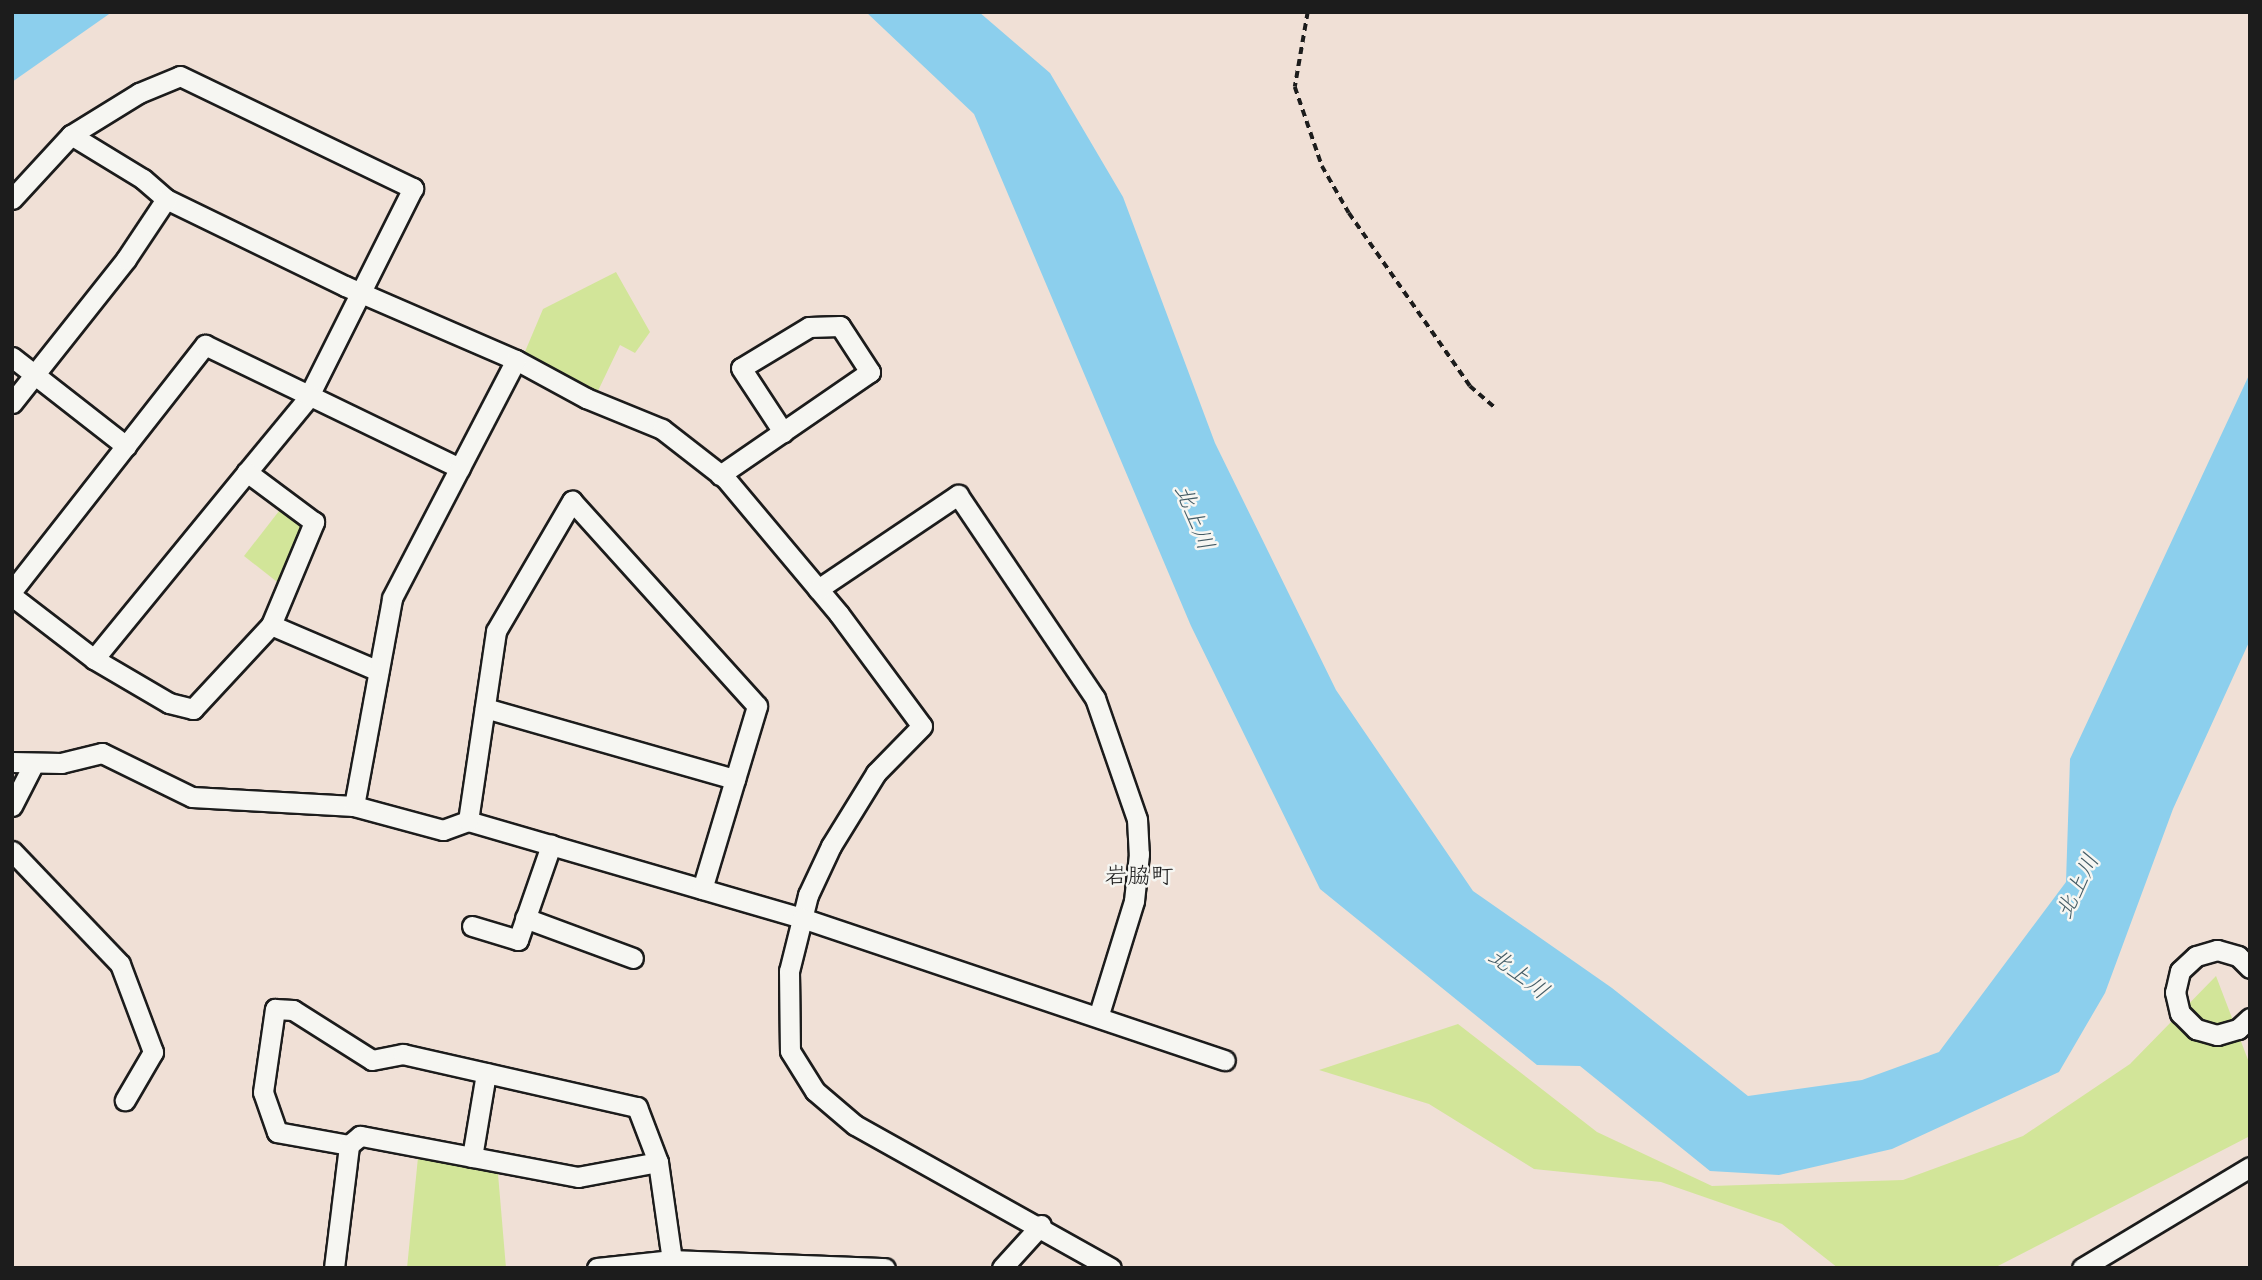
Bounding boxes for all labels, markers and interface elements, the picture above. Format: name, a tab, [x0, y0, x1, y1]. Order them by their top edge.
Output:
water label: 北上川	[1169, 480, 1221, 554]
water label: 北上川	[2049, 849, 2105, 923]
district label: 岩脇町	[1105, 861, 1173, 889]
water label: 北上川	[1483, 941, 1555, 1005]

